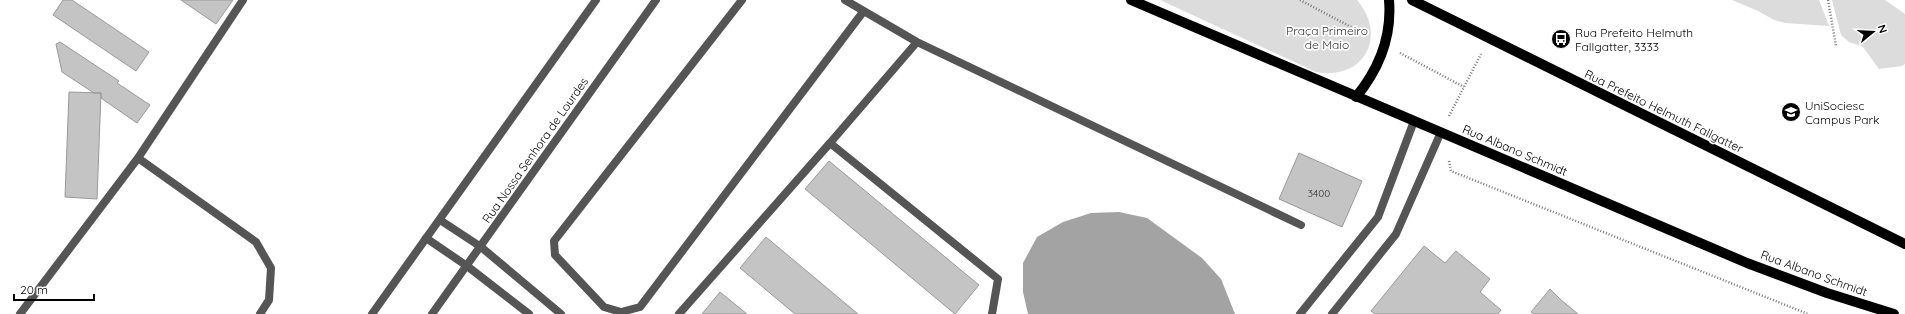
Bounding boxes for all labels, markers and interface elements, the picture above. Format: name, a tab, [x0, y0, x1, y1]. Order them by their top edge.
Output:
north arrow	[1853, 12, 1893, 52]
park label: Praça Primeiro de Maio	[1286, 23, 1368, 52]
text: N	[1875, 23, 1890, 35]
place label: Rua Prefeito Helmuth Fallgatter, 3333	[1575, 25, 1693, 54]
bus stop icon: Rua Prefeito Helmuth Fallgatter, 3333	[1550, 28, 1572, 50]
street label: Rua Prefeito Helmuth Fallgatter	[1582, 66, 1746, 156]
street label: Rua Nossa Senhora de Lourdes	[479, 74, 591, 226]
place label: UniSociesc Campus Park	[1805, 98, 1879, 127]
school or university icon: UniSociesc Campus Park	[1780, 101, 1802, 123]
street label: Rua Albano Schmidt	[1460, 121, 1570, 179]
house number: 3400	[1308, 187, 1330, 200]
street label: Rua Albano Schmidt	[1759, 247, 1869, 299]
scale bar	[14, 276, 94, 302]
text: 20 m	[20, 282, 48, 297]

